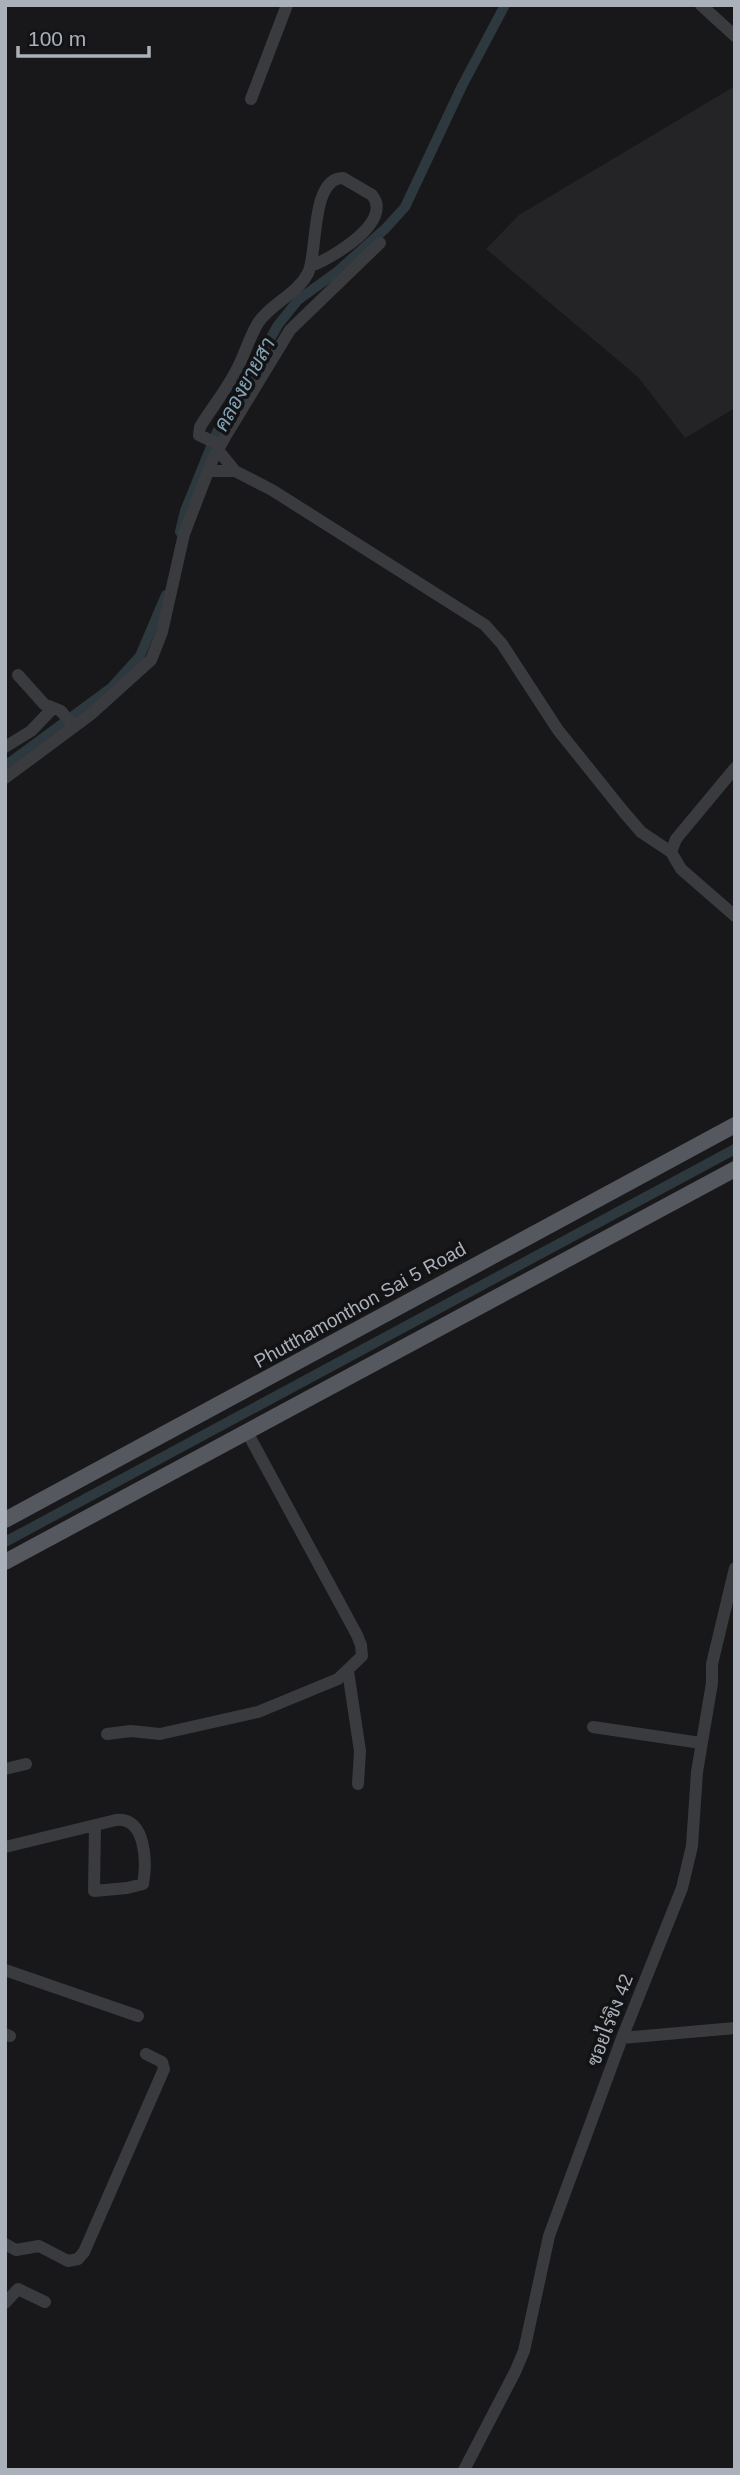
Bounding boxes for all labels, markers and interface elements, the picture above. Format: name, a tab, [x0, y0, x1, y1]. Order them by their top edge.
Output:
scale bar	[18, 14, 149, 58]
text: 100 m	[28, 27, 86, 50]
water label: คลองยายสา	[209, 333, 279, 435]
street label: Phutthamonthon Sai 5 Road	[251, 1238, 469, 1372]
street label: ซอยไร่ขิง 42	[581, 1970, 637, 2069]

